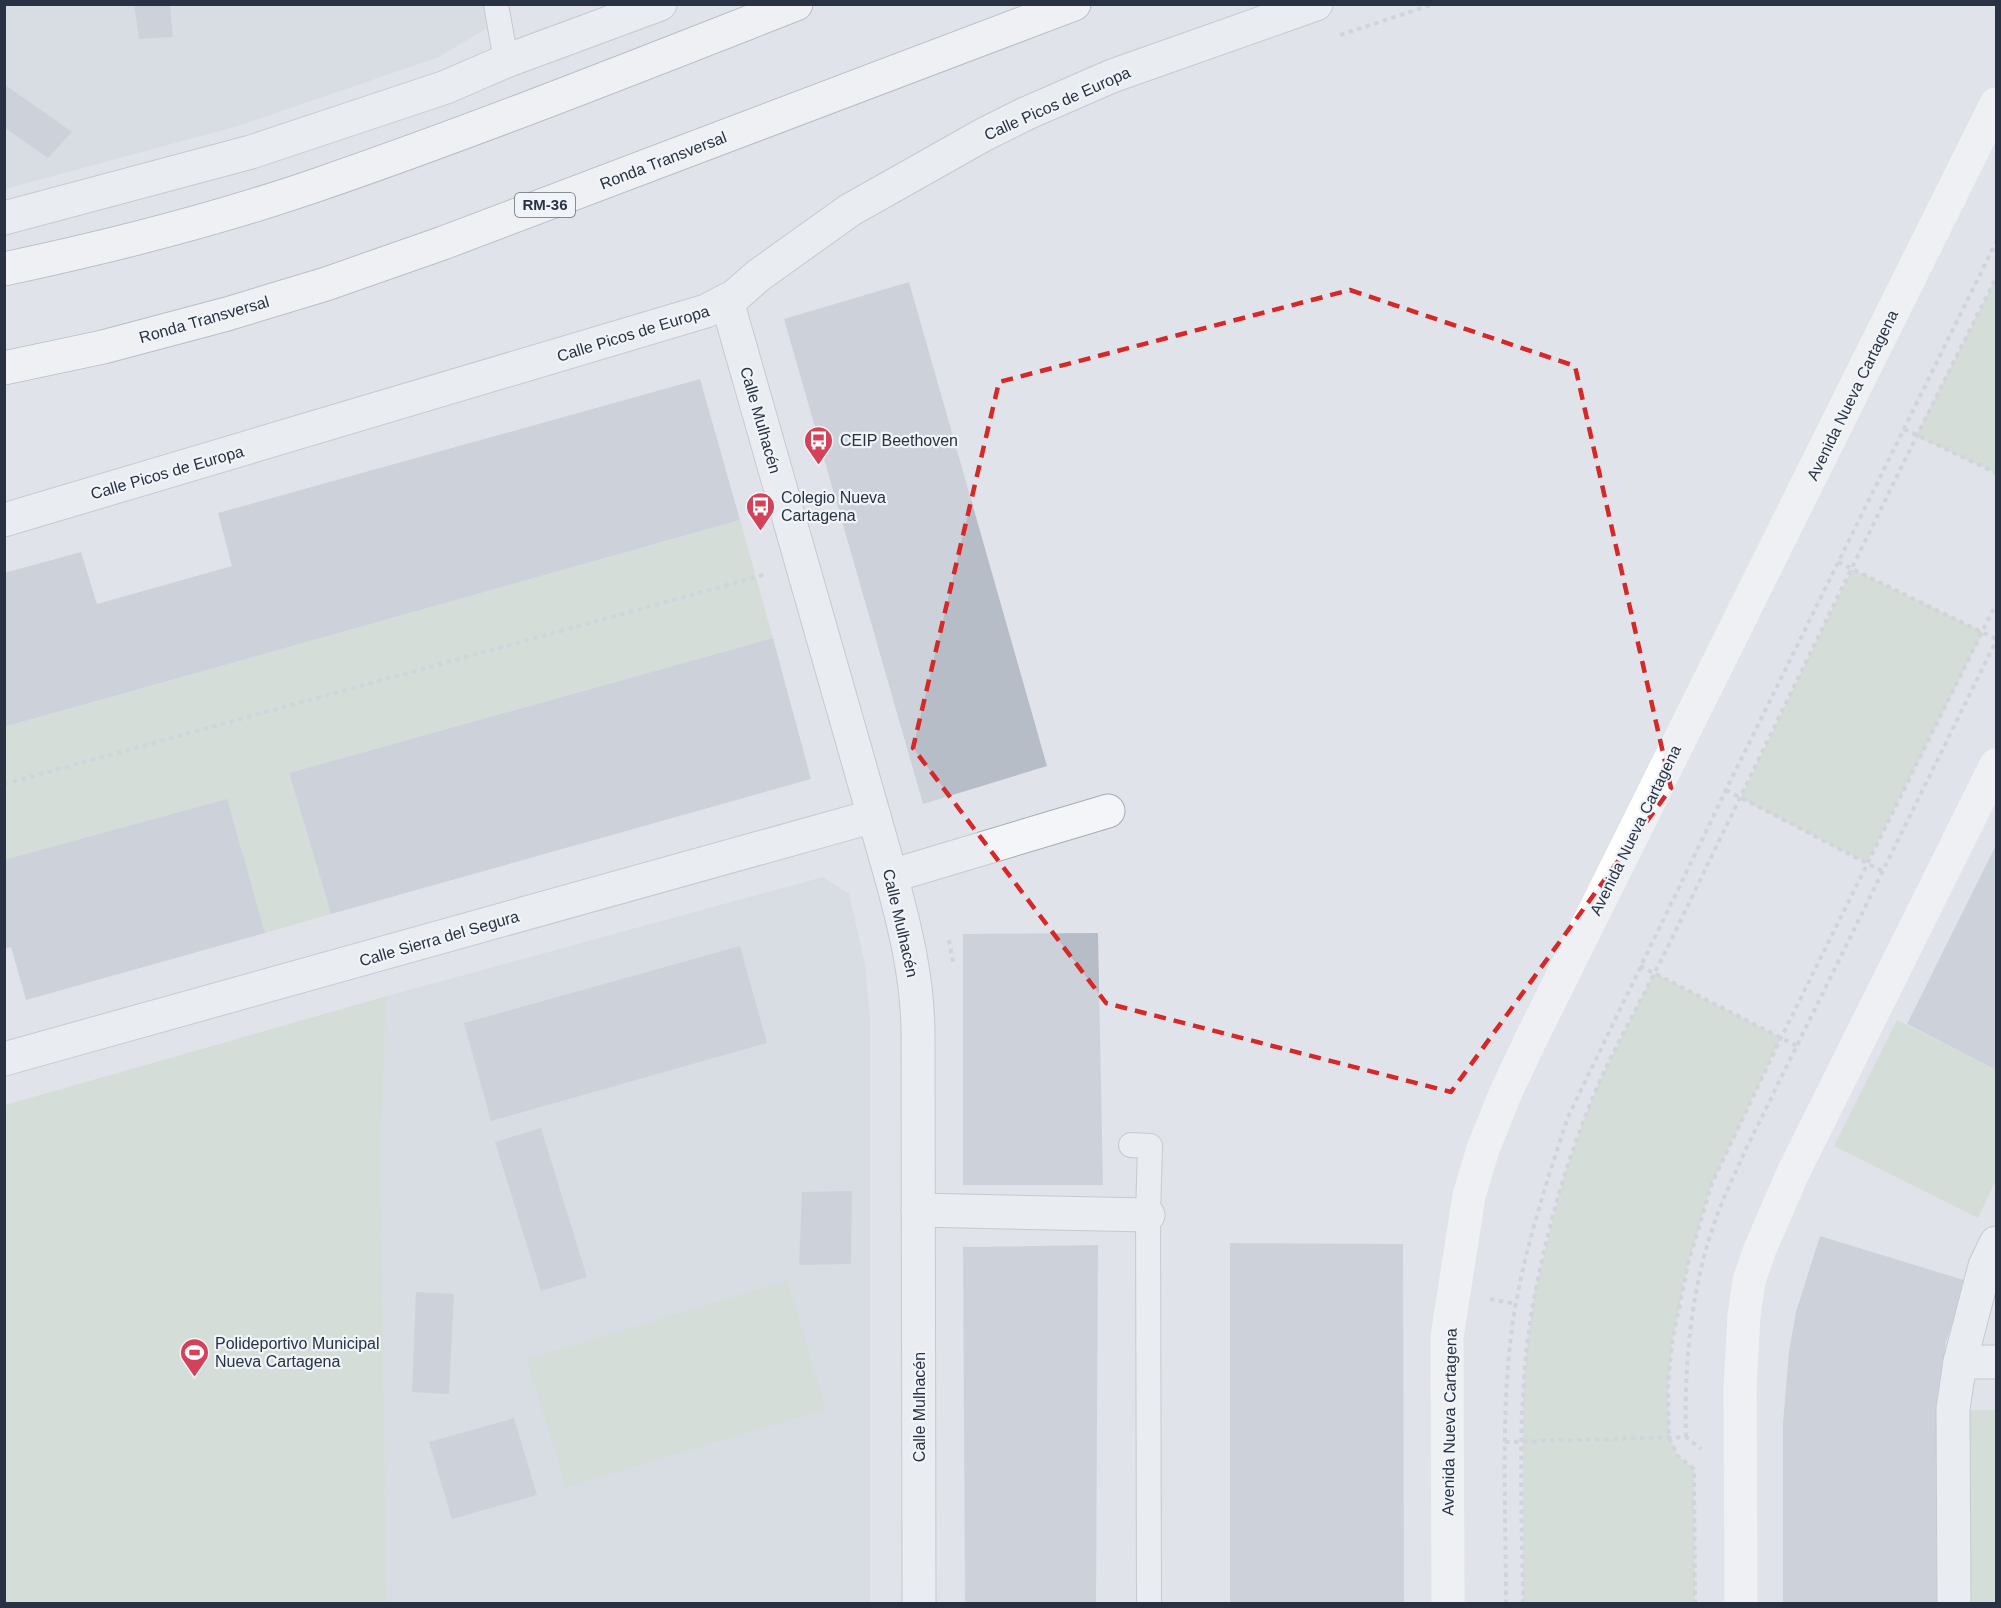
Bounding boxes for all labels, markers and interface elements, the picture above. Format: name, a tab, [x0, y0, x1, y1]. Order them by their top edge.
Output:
street label: Calle Picos de Europa	[981, 63, 1133, 143]
street label: Ronda Transversal	[597, 128, 729, 192]
road number: RM-36	[515, 193, 575, 217]
street label: Ronda Transversal	[137, 293, 271, 346]
street label: Calle Picos de Europa	[555, 302, 711, 365]
street label: Avenida Nueva Cartagena	[1804, 307, 1901, 483]
street label: Calle Mulhacén	[737, 365, 784, 475]
bus stop icon: CEIP Beethoven	[803, 424, 835, 466]
place label: CEIP Beethoven	[840, 432, 958, 449]
street label: Calle Picos de Europa	[89, 442, 246, 502]
place label: Colegio Nueva Cartagena	[781, 489, 886, 524]
bus stop icon: Colegio Nueva Cartagena	[744, 490, 776, 532]
street label: Avenida Nueva Cartagena	[1587, 742, 1684, 918]
street label: Calle Mulhacén	[880, 867, 921, 979]
street label: Calle Sierra del Segura	[357, 907, 521, 969]
street label: Avenida Nueva Cartagena	[1439, 1328, 1460, 1516]
place label: Polideportivo Municipal Nueva Cartagena	[215, 1335, 380, 1370]
sports icon: Polideportivo Municipal Nueva Cartagena	[178, 1336, 210, 1378]
street label: Calle Mulhacén	[911, 1352, 928, 1462]

